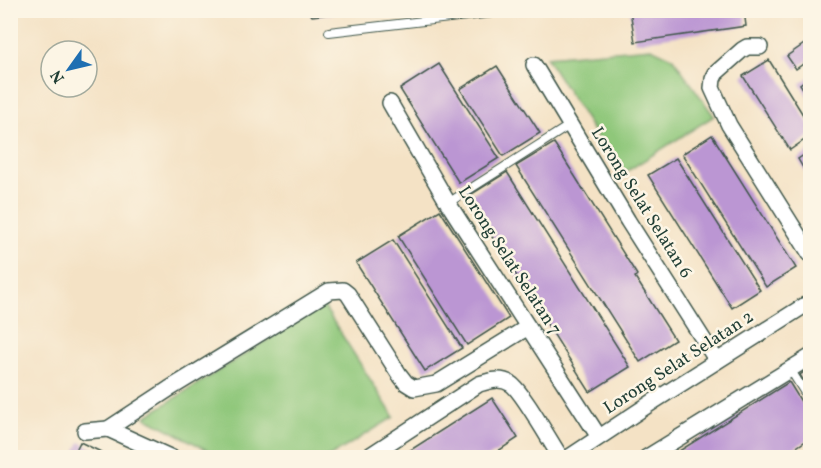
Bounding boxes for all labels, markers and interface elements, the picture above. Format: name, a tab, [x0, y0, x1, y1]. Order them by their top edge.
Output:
north arrow	[39, 39, 99, 99]
text: N	[46, 65, 71, 87]
street label: Lorong Selat Selatan 6	[584, 123, 698, 283]
street label: Lorong Selat Selatan 7	[451, 181, 567, 341]
street label: Lorong Selat Selatan 2	[599, 305, 759, 421]

